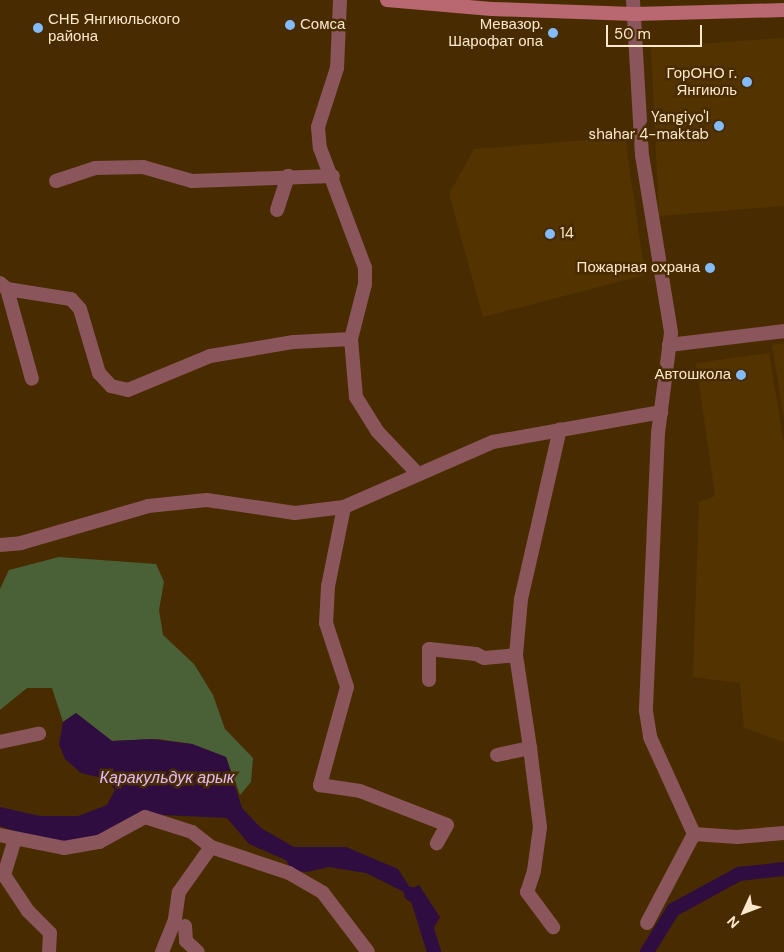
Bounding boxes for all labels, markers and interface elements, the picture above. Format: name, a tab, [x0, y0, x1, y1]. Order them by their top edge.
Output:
place label: СНБ Янгиюльского района	[48, 10, 180, 45]
place label: Мевазор. Шарофат опа	[448, 15, 543, 50]
scale bar	[609, 15, 705, 47]
place label: Сомса	[300, 16, 345, 34]
marker: Сомса	[284, 19, 296, 31]
marker: СНБ Янгиюльского района	[32, 22, 44, 34]
text: 50 m	[614, 24, 651, 44]
marker: Мевазор. Шарофат опа	[547, 27, 559, 39]
place label: ГорОНО г. Янгиюль	[667, 64, 737, 99]
marker: ГорОНО г. Янгиюль	[741, 76, 753, 88]
place label: Yangiyo'l shahar 4-maktab	[589, 108, 709, 143]
marker: Yangiyo'l shahar 4-maktab	[713, 120, 725, 132]
place label: 14	[560, 225, 574, 243]
marker: 14	[544, 228, 556, 240]
place label: Пожарная охрана	[577, 259, 700, 277]
marker: Пожарная охрана	[704, 262, 716, 274]
place label: Автошкола	[654, 366, 731, 384]
marker: Автошкола	[735, 369, 747, 381]
water label: Каракульдук арык	[100, 768, 234, 788]
north arrow	[719, 887, 769, 937]
text: N	[723, 912, 743, 932]

